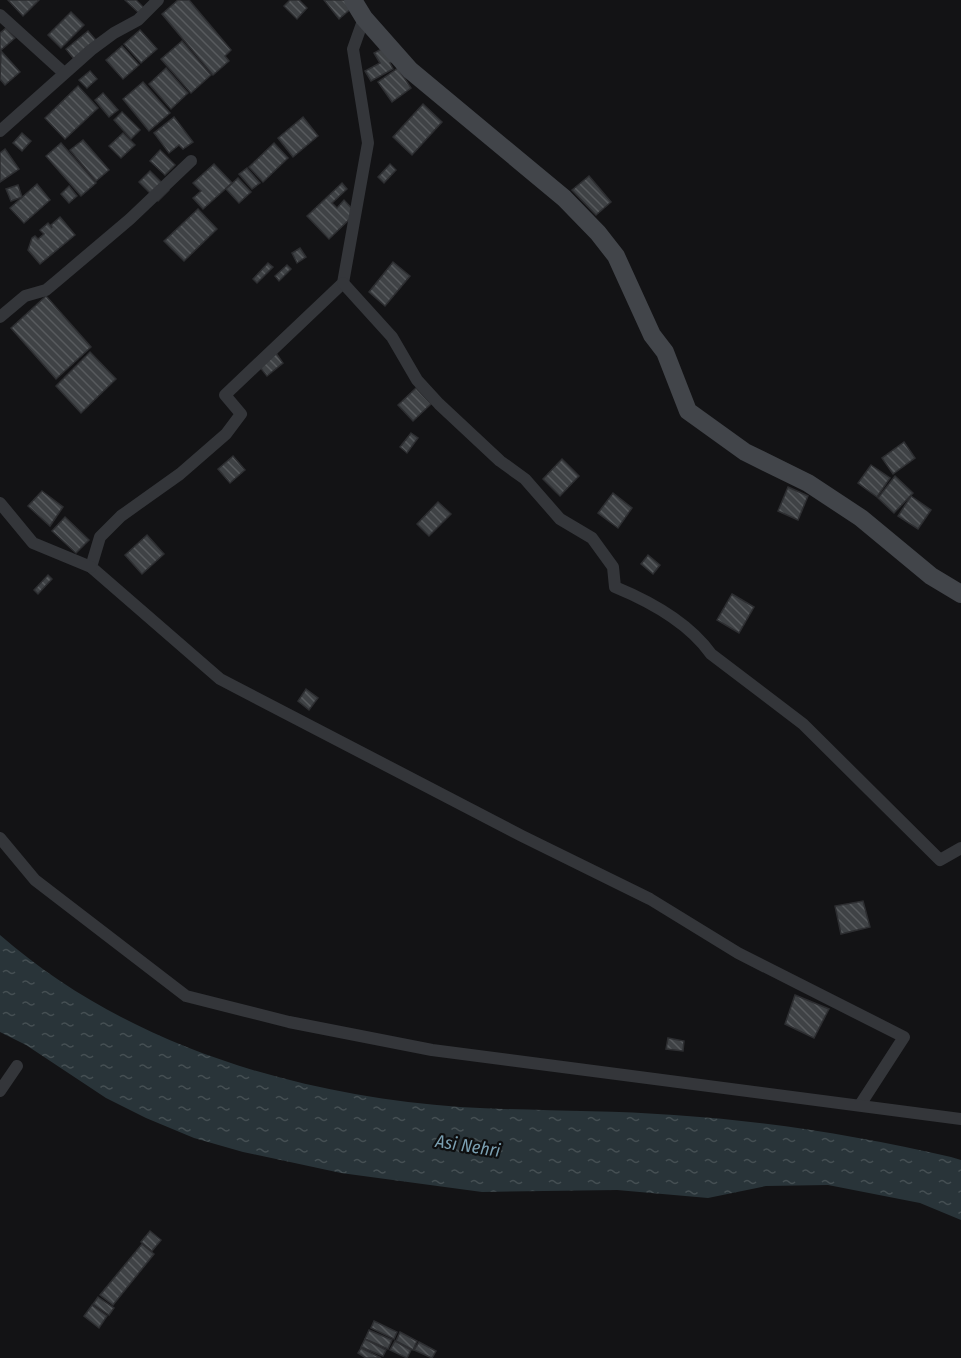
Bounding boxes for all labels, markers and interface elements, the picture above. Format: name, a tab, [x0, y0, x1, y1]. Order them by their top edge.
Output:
water label: Asi Nehri	[433, 1130, 502, 1162]

